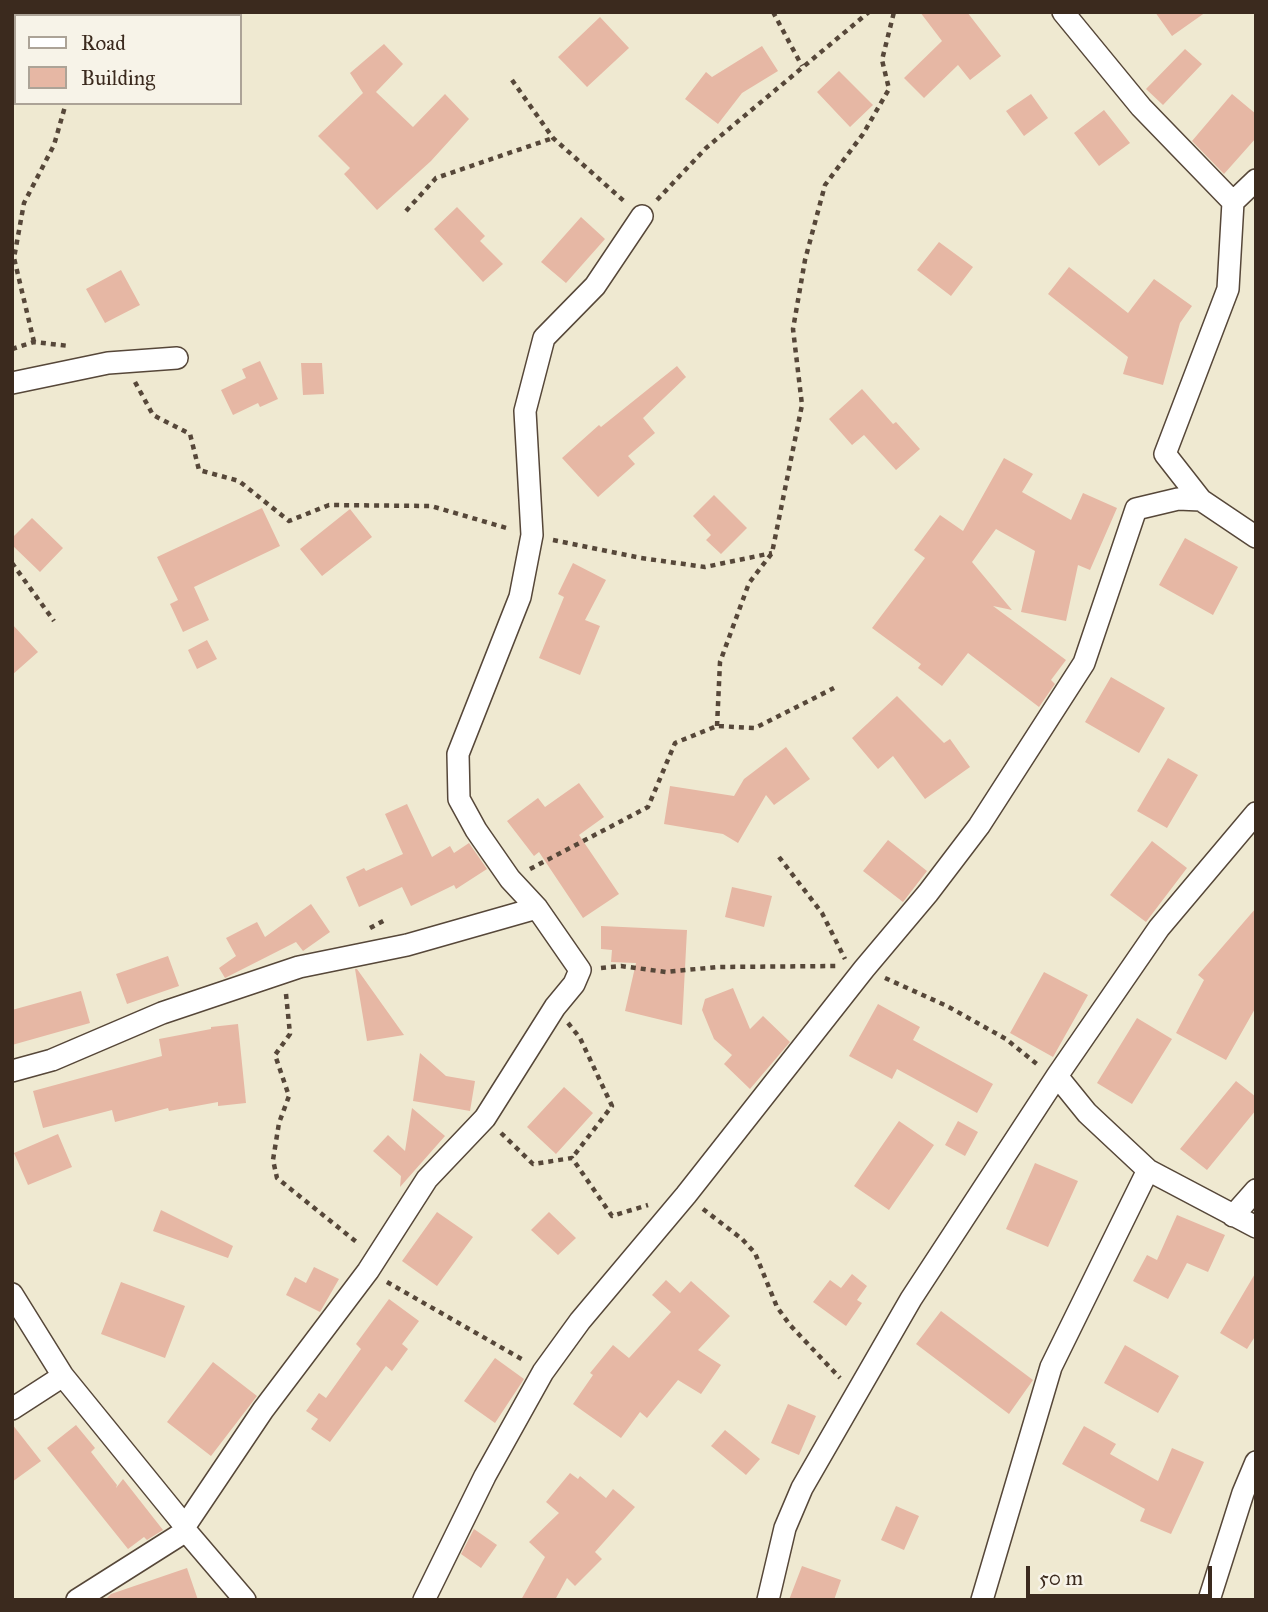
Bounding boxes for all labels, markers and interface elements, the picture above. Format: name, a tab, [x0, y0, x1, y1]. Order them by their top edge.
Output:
legend	[14, 14, 242, 105]
text: Road	[81, 30, 126, 56]
text: Building	[81, 65, 155, 91]
scale bar	[1030, 1552, 1216, 1596]
text: 50 m	[1039, 1565, 1083, 1591]

